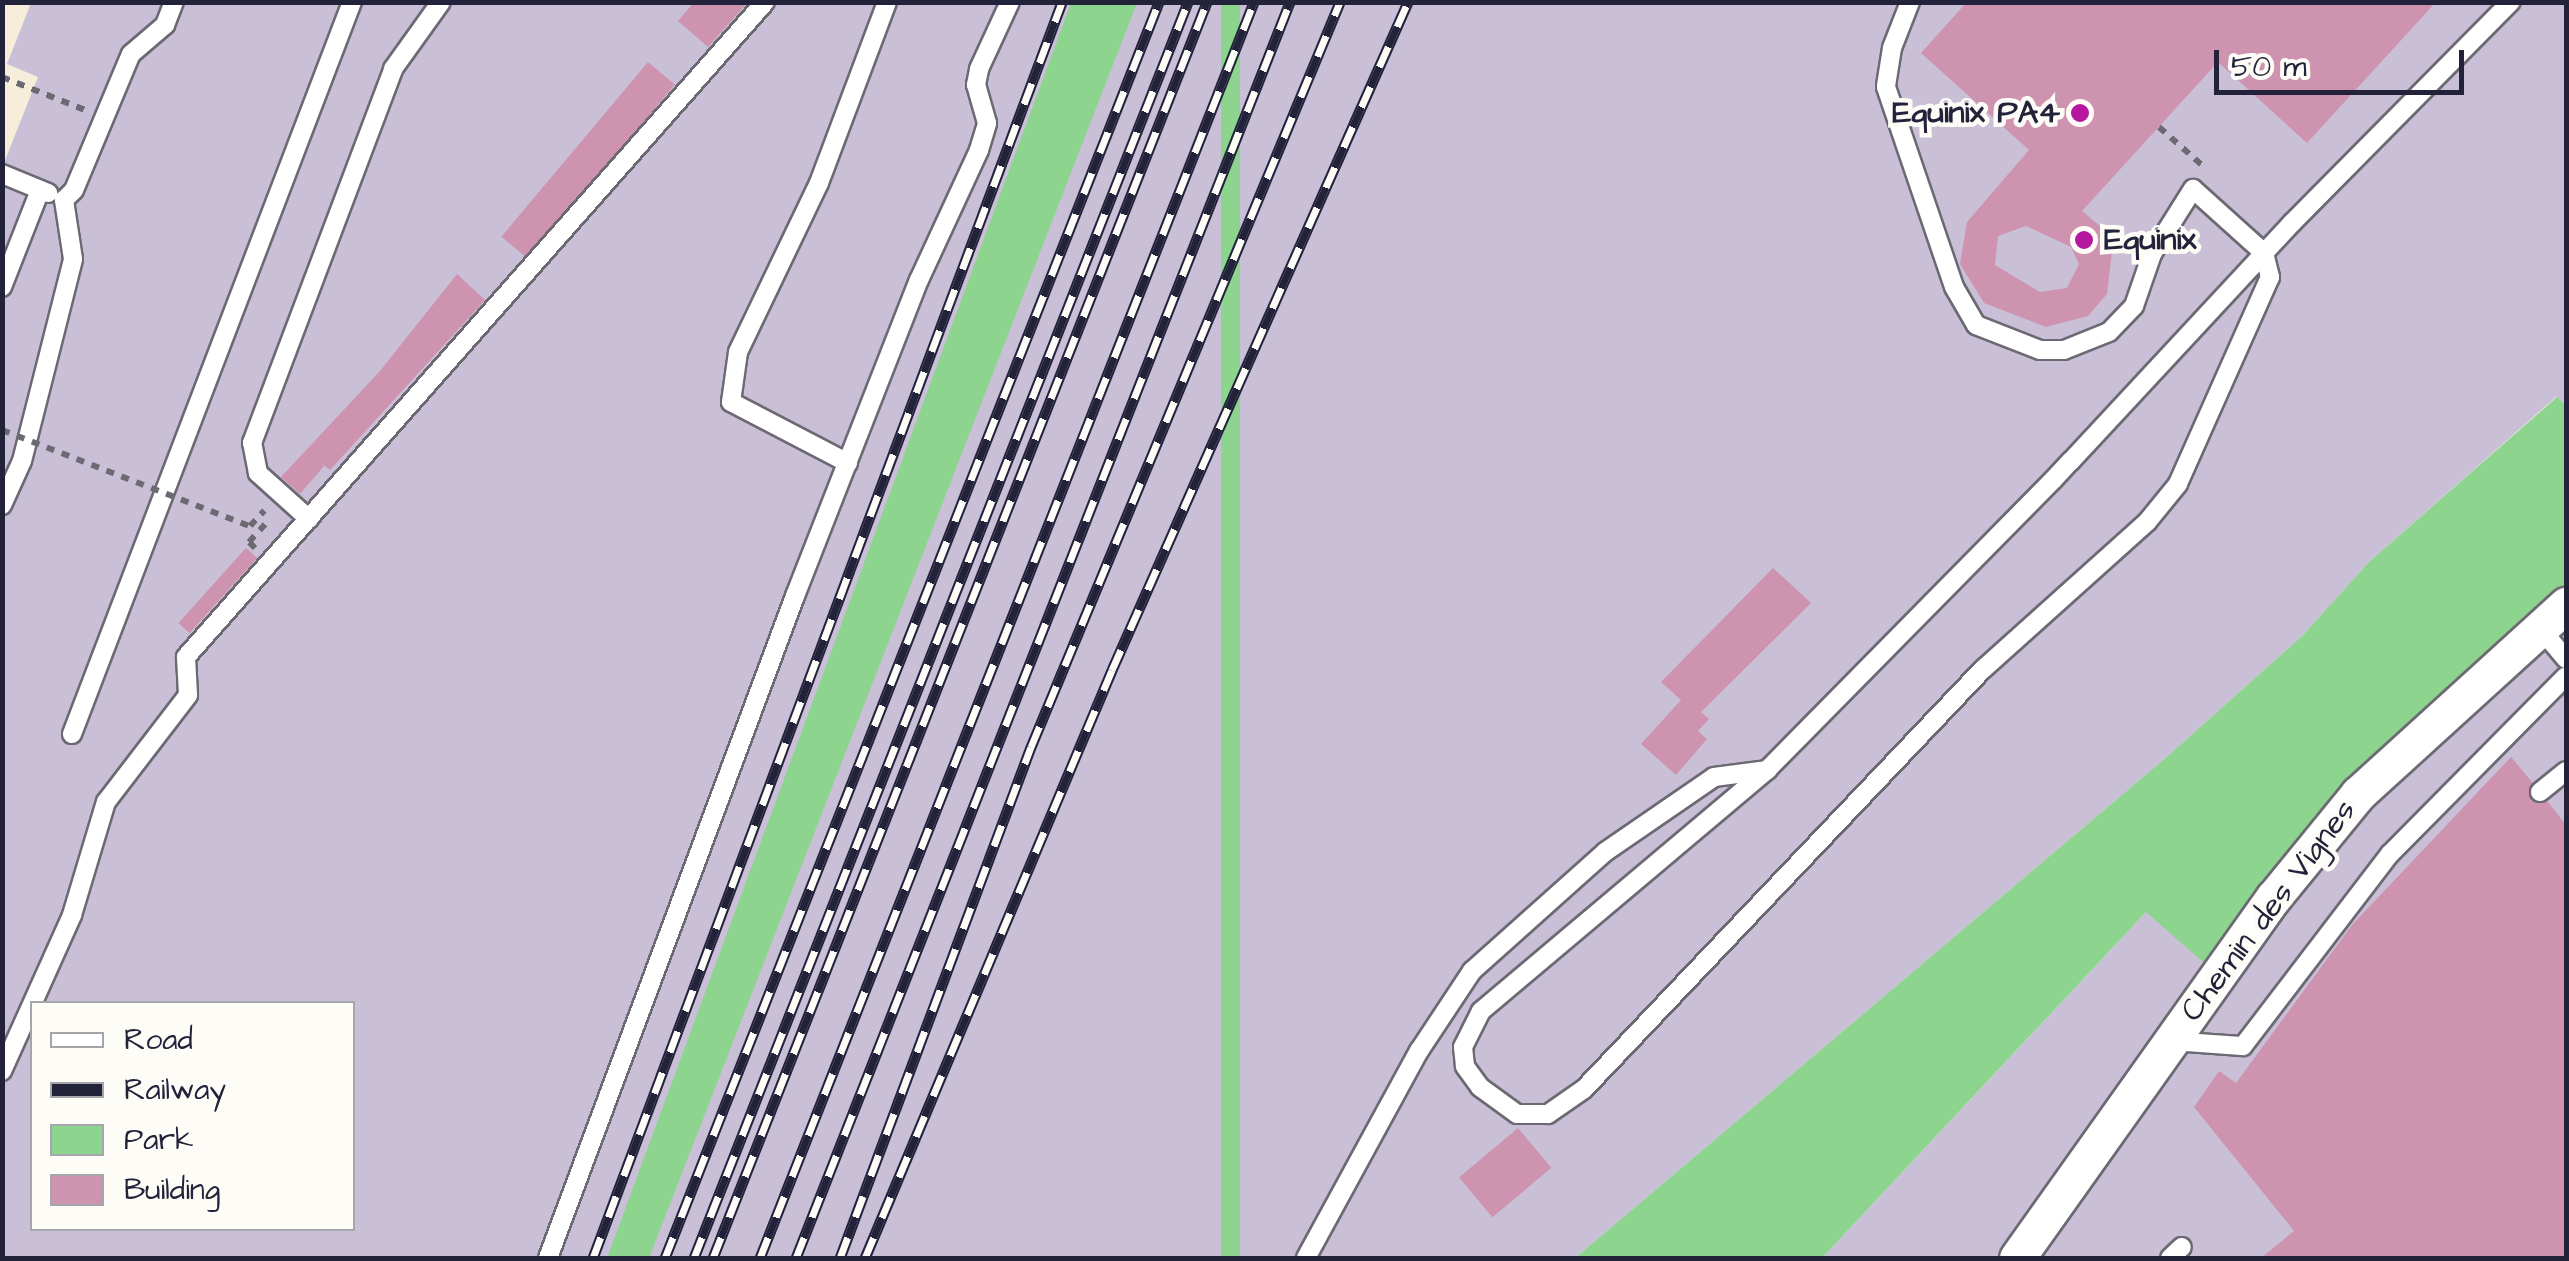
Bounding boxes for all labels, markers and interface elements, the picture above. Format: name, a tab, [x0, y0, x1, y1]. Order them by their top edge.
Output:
scale bar	[2219, 30, 2469, 92]
text: 50 m	[2231, 46, 2307, 88]
place label: Equinix PA4	[1892, 94, 2060, 132]
marker: Equinix PA4	[2069, 102, 2091, 124]
place label: Equinix	[2104, 221, 2196, 259]
marker: Equinix	[2073, 229, 2095, 251]
street label: Chemin des Vignes	[2173, 793, 2365, 1029]
legend	[30, 1001, 355, 1231]
text: Road	[124, 1019, 193, 1061]
text: Railway	[124, 1069, 226, 1111]
text: Park	[124, 1119, 193, 1161]
text: Building	[124, 1169, 220, 1211]

